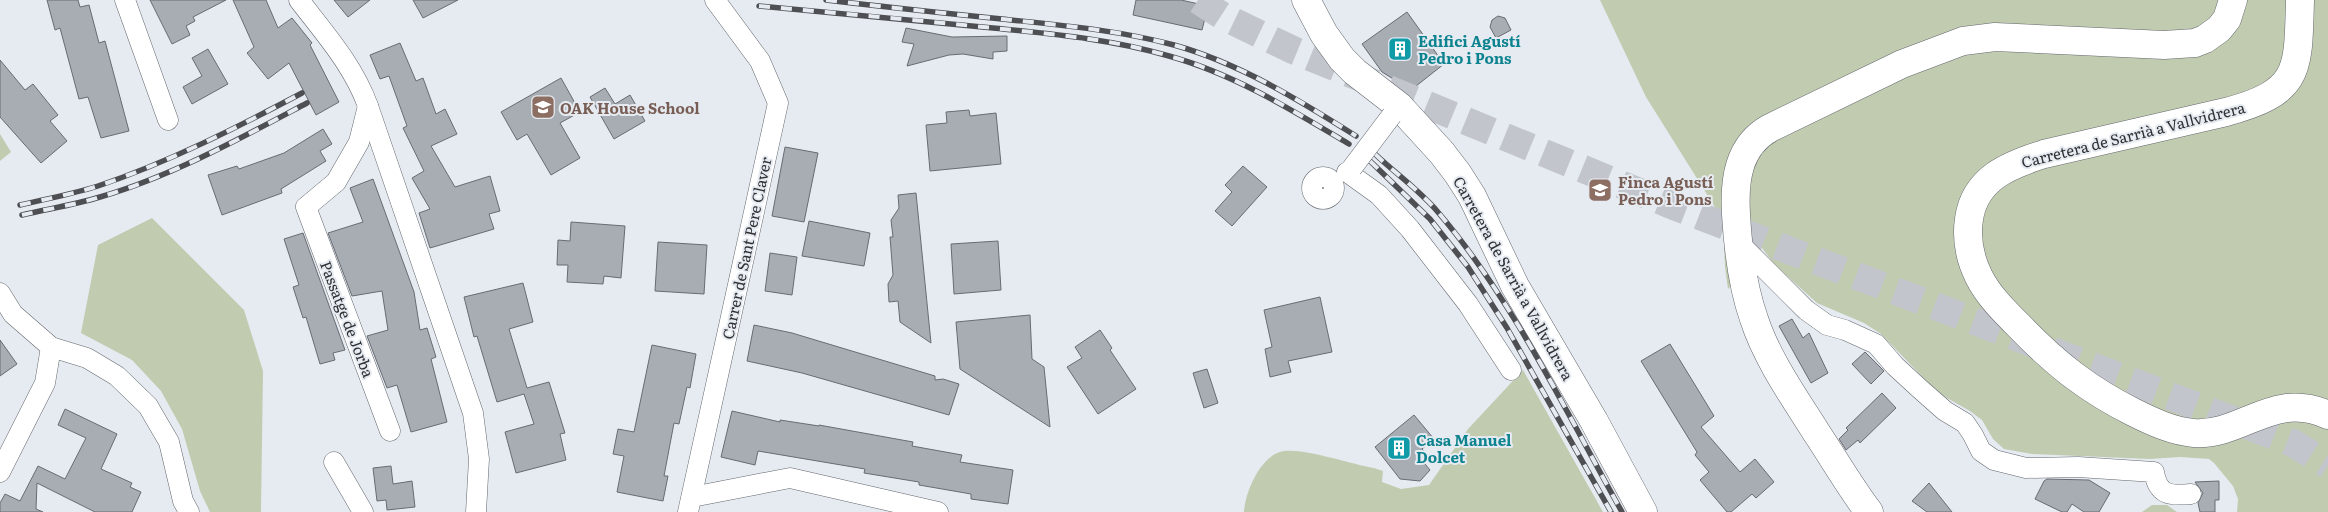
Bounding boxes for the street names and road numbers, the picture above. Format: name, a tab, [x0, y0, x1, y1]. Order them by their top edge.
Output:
street label: Carretera de Sarrià a Vallvidrera	[2019, 95, 2248, 173]
street label: Carrer de Sant Pere Claver	[715, 155, 777, 341]
street label: Carretera de Sarrià a Vallvidrera	[1448, 172, 1580, 385]
street label: Passatge de Jorba	[315, 257, 381, 382]

